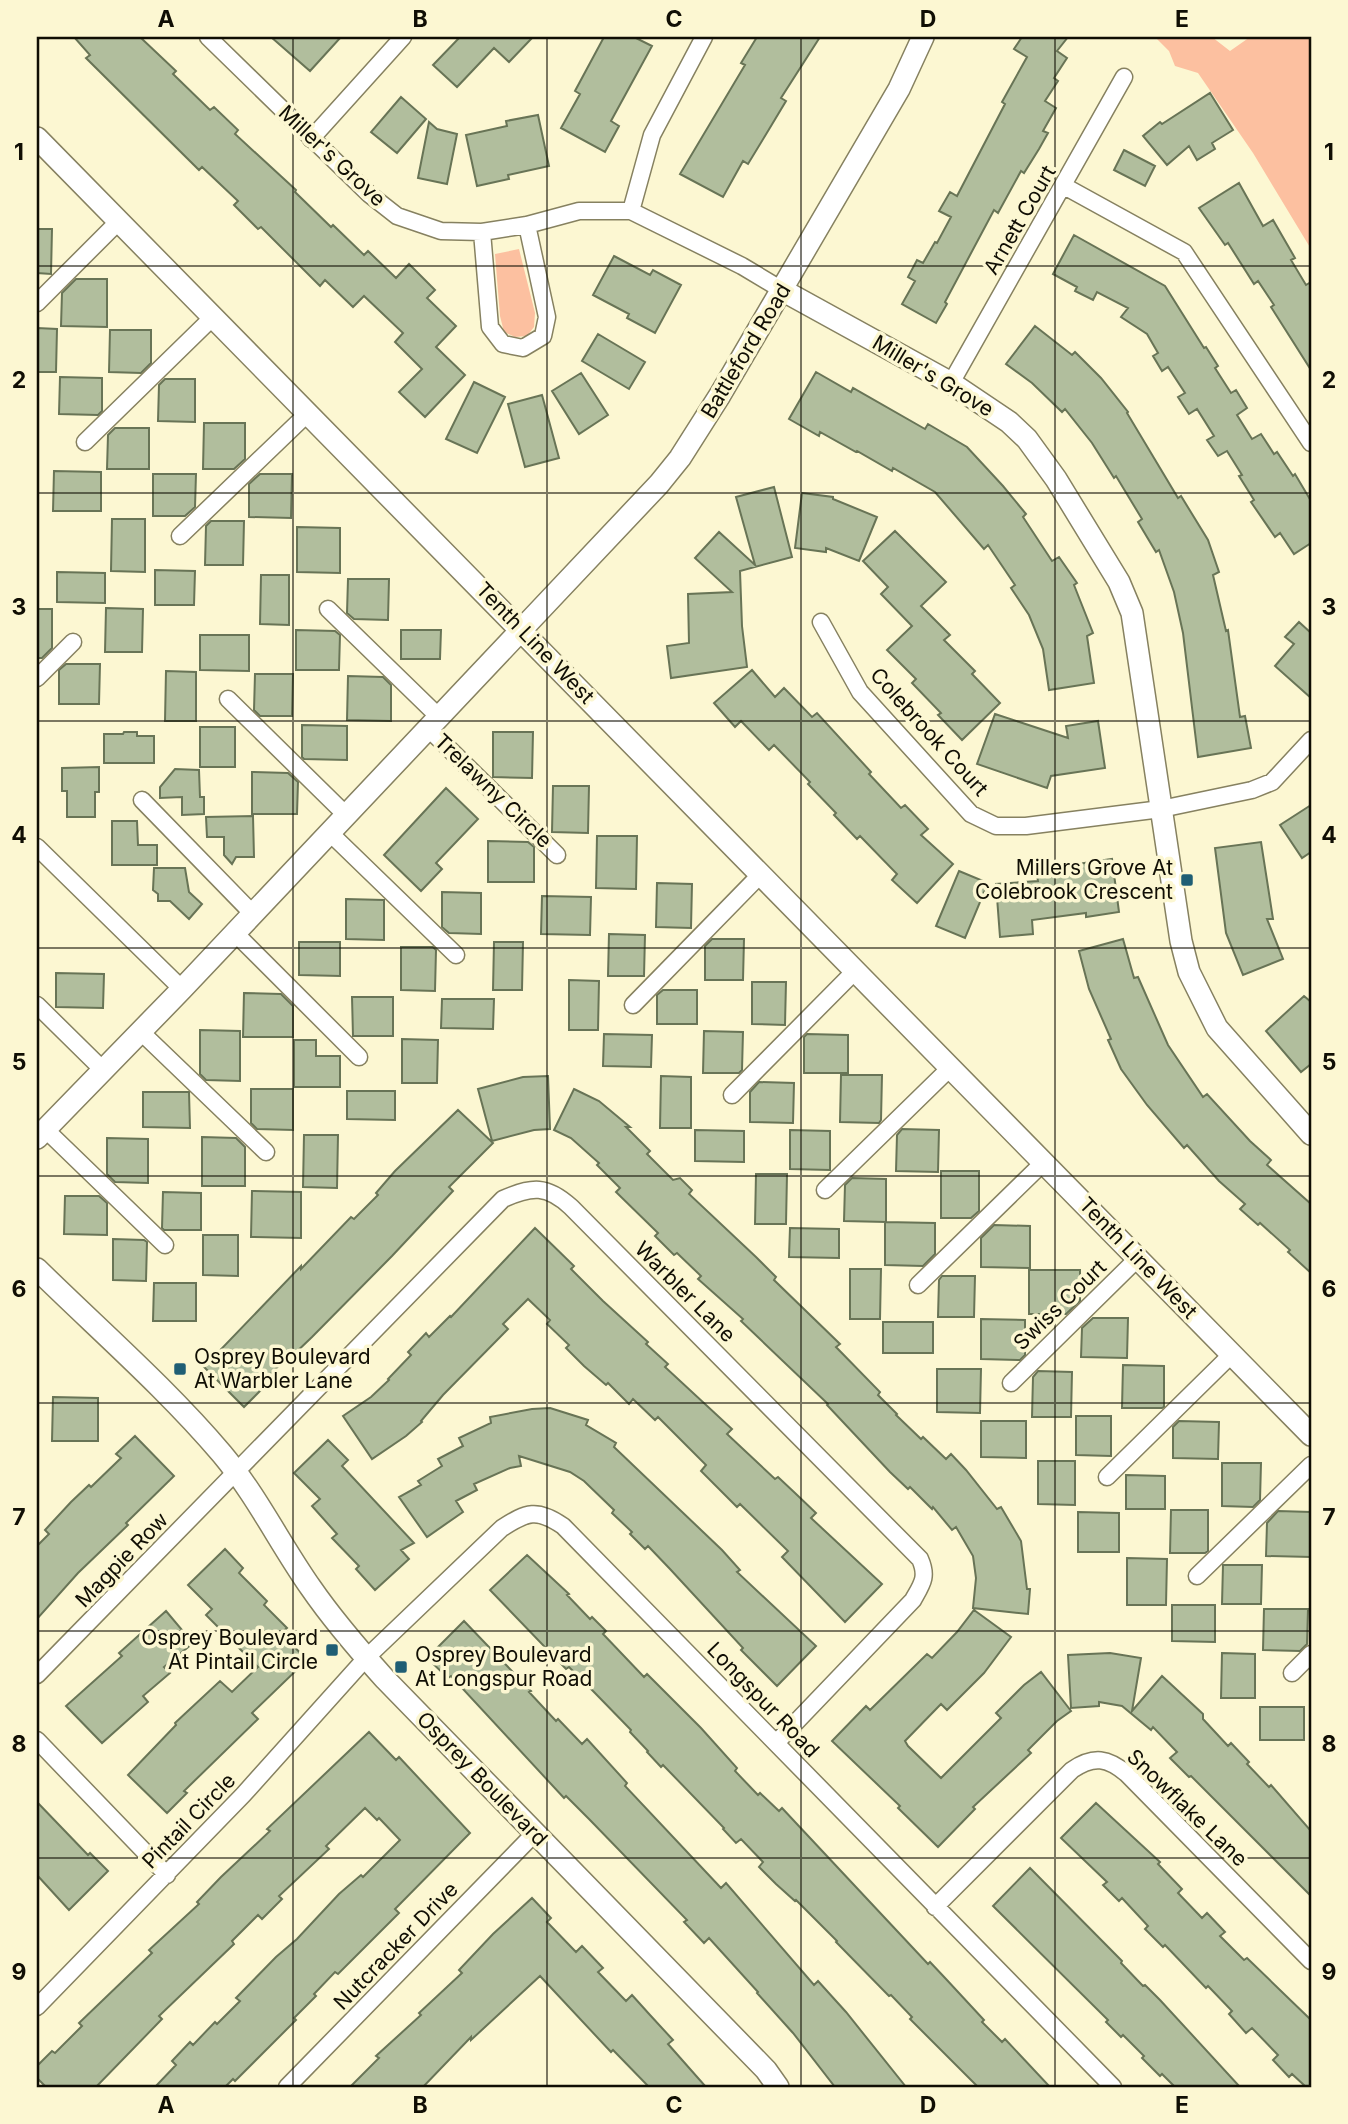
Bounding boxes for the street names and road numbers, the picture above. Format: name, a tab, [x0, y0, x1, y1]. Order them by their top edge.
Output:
street label: Miller's Grove	[274, 100, 391, 211]
street label: Arnett Court	[978, 161, 1061, 279]
street label: Battleford Road	[696, 279, 796, 423]
street label: Miller's Grove	[868, 330, 998, 421]
street label: Tenth Line West	[471, 577, 600, 709]
street label: Colebrook Court	[865, 662, 994, 801]
street label: Trelawny Circle	[430, 728, 557, 853]
street label: Tenth Line West	[1074, 1192, 1203, 1324]
street label: Warbler Lane	[630, 1236, 741, 1347]
street label: Swiss Court	[1008, 1254, 1111, 1355]
street label: Magpie Row	[70, 1507, 173, 1612]
street label: Longspur Road	[702, 1637, 825, 1762]
street label: Osprey Boulevard	[412, 1706, 553, 1851]
street label: Snowflake Lane	[1122, 1744, 1253, 1871]
street label: Pintail Circle	[137, 1768, 240, 1874]
street label: Nutcracker Drive	[328, 1877, 463, 2015]

